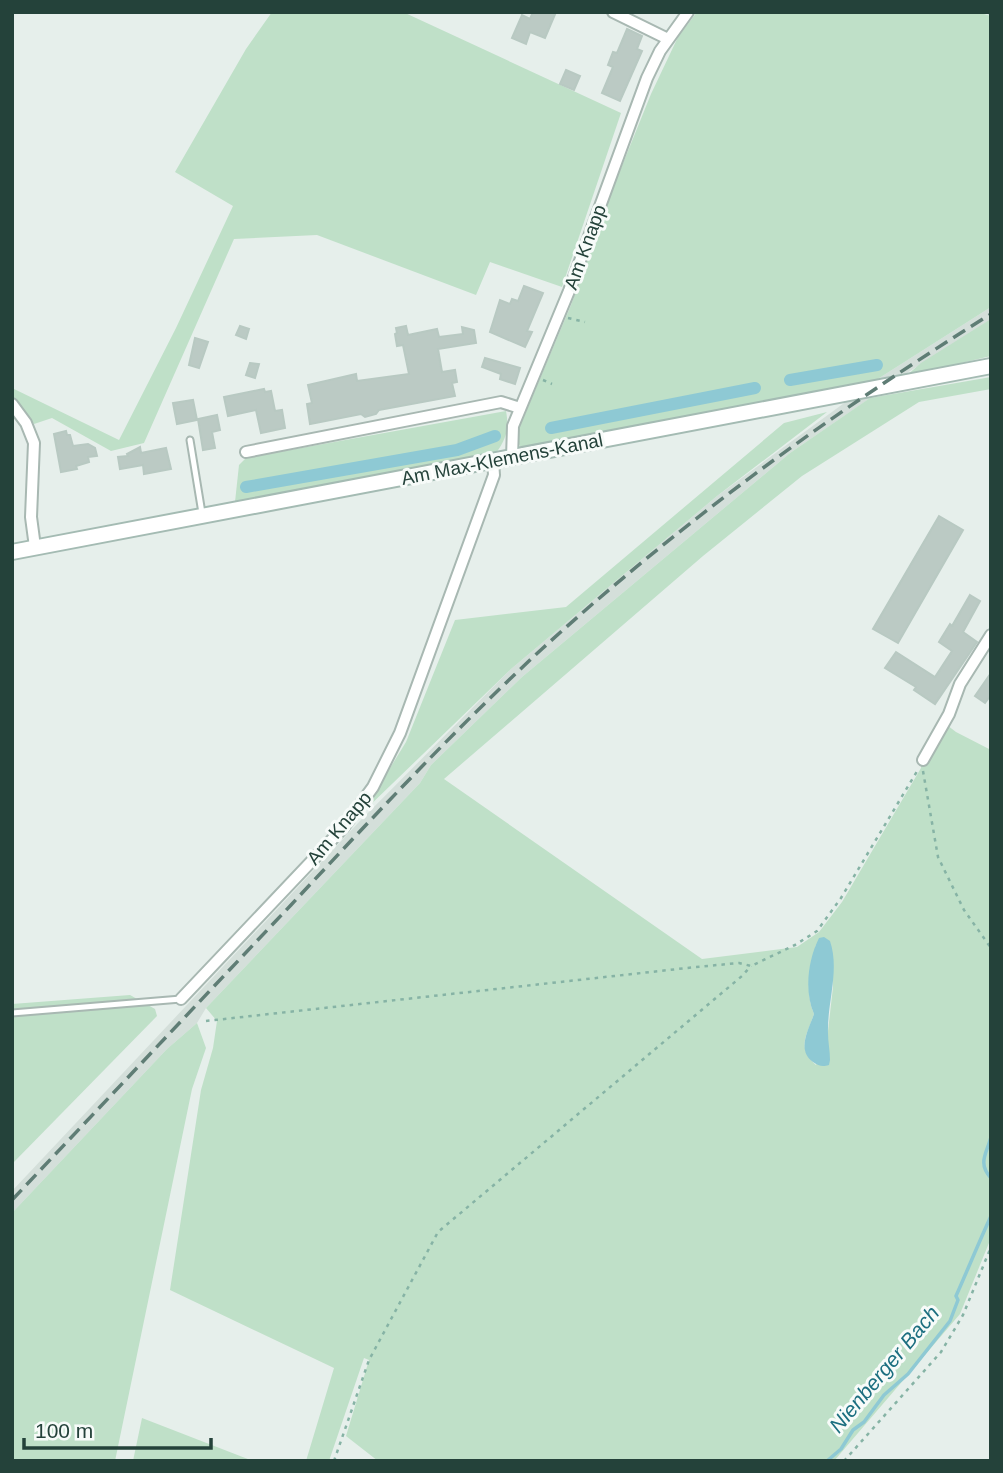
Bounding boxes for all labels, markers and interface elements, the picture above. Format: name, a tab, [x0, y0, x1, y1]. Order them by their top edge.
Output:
street label: Am Knapp	[560, 202, 610, 292]
street label: Am Max-Klemens-Kanal	[399, 429, 605, 489]
street label: Am Knapp	[302, 787, 376, 869]
water label: Nienberger Bach	[825, 1301, 943, 1437]
scale bar	[24, 1406, 212, 1450]
text: 100 m	[35, 1419, 93, 1442]

